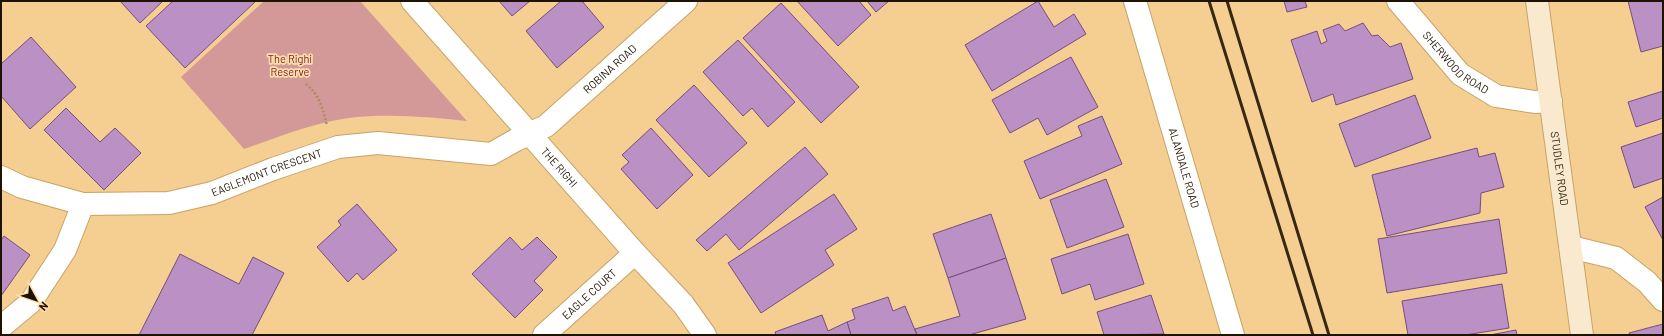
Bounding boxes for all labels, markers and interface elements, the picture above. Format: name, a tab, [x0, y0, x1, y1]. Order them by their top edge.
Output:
street label: SHERWOOD ROAD	[1421, 28, 1491, 96]
street label: ROBINA ROAD	[580, 41, 639, 96]
park label: The Righi Reserve	[268, 52, 312, 78]
street label: ALANDALE ROAD	[1167, 126, 1202, 210]
street label: STUDLEY ROAD	[1549, 130, 1572, 207]
street label: THE RIGHI	[538, 144, 581, 189]
street label: EAGLEMONT CRESCENT	[209, 146, 323, 199]
street label: EAGLE COURT	[559, 266, 619, 322]
north arrow	[16, 280, 56, 320]
text: N	[37, 300, 51, 314]

